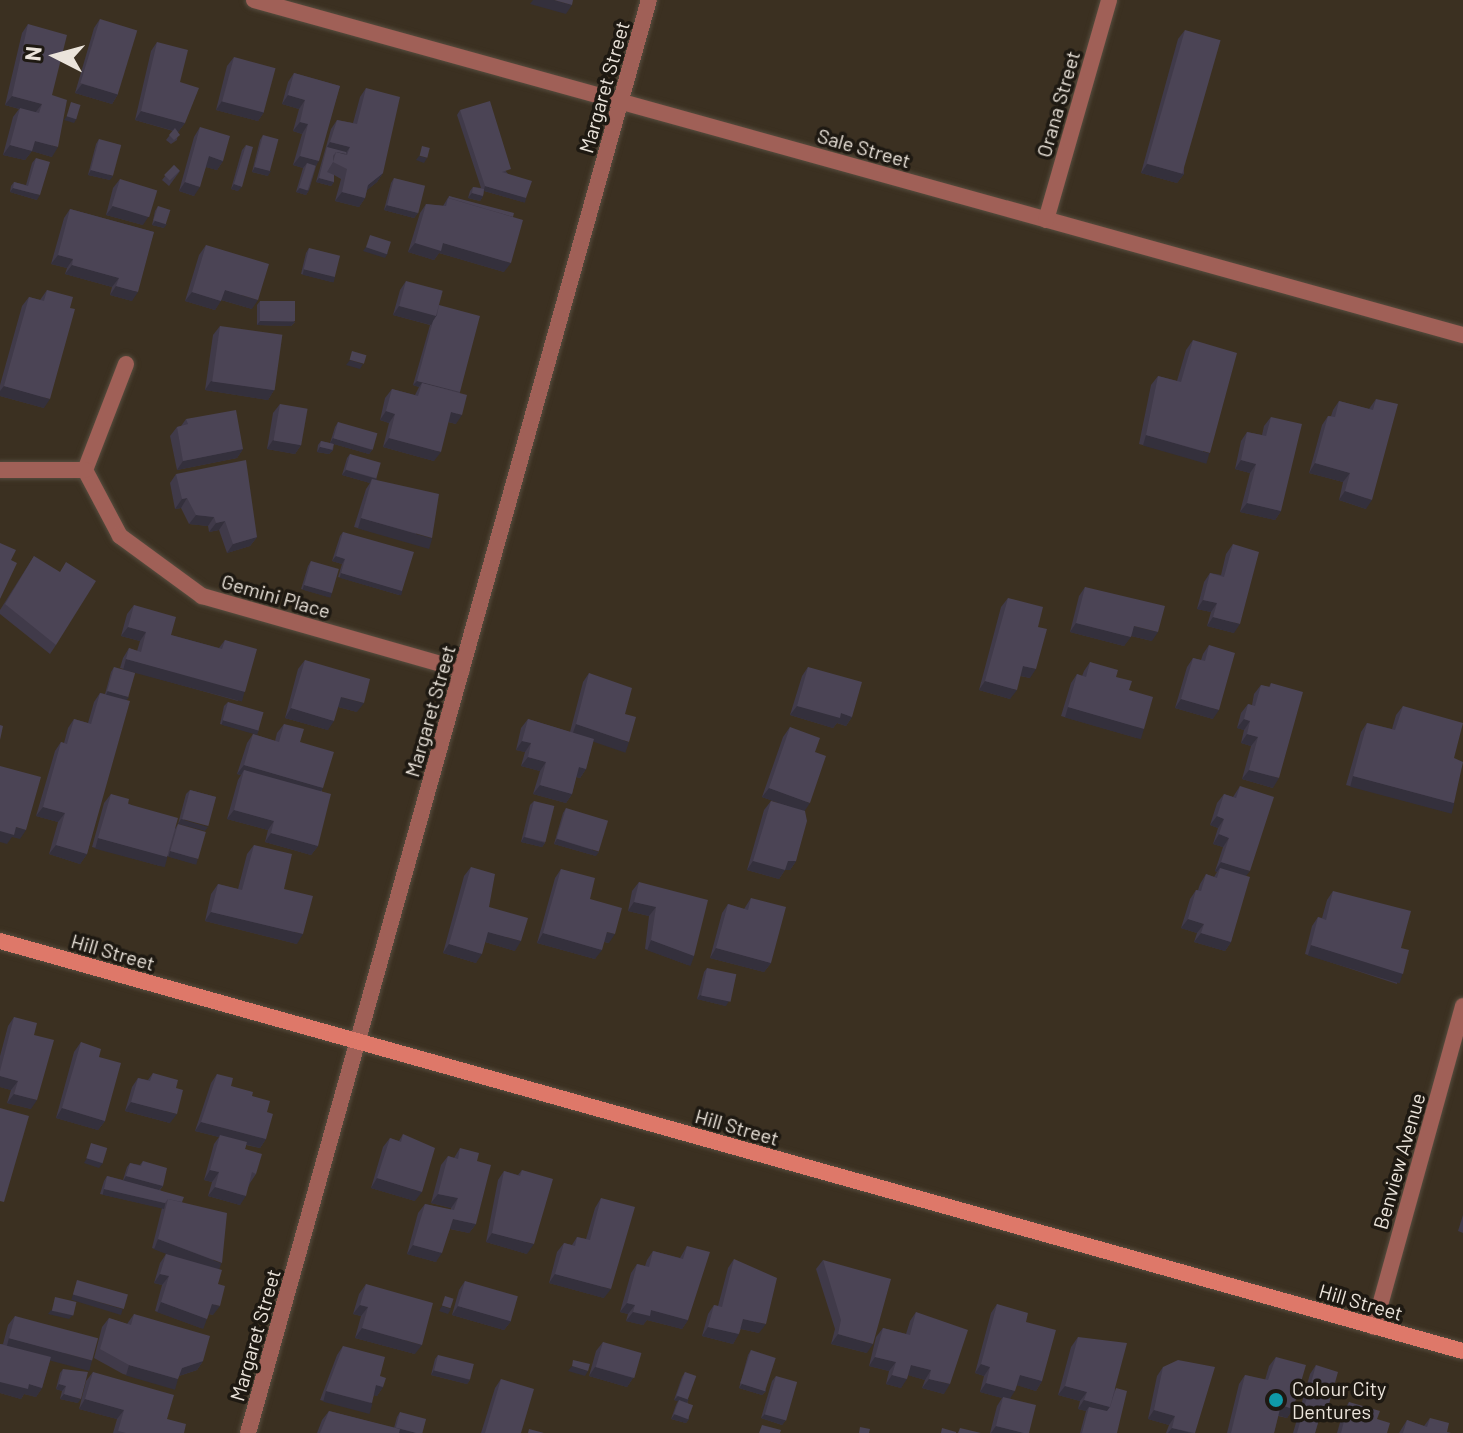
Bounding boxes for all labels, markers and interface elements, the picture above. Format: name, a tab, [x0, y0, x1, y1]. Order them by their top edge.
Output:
north arrow	[16, 16, 96, 96]
street label: Margaret Street	[574, 18, 634, 156]
text: N	[18, 45, 46, 62]
street label: Orana Street	[1031, 48, 1085, 160]
street label: Sale Street	[815, 123, 913, 173]
street label: Gemini Place	[219, 569, 333, 623]
street label: Margaret Street	[400, 642, 460, 780]
street label: Hill Street	[68, 929, 158, 975]
street label: Benview Avenue	[1368, 1090, 1430, 1232]
street label: Hill Street	[692, 1104, 782, 1150]
street label: Margaret Street	[225, 1266, 285, 1404]
street label: Hill Street	[1316, 1279, 1406, 1325]
place label: Colour City Dentures	[1292, 1376, 1386, 1423]
marker: Colour City Dentures	[1267, 1391, 1285, 1409]

